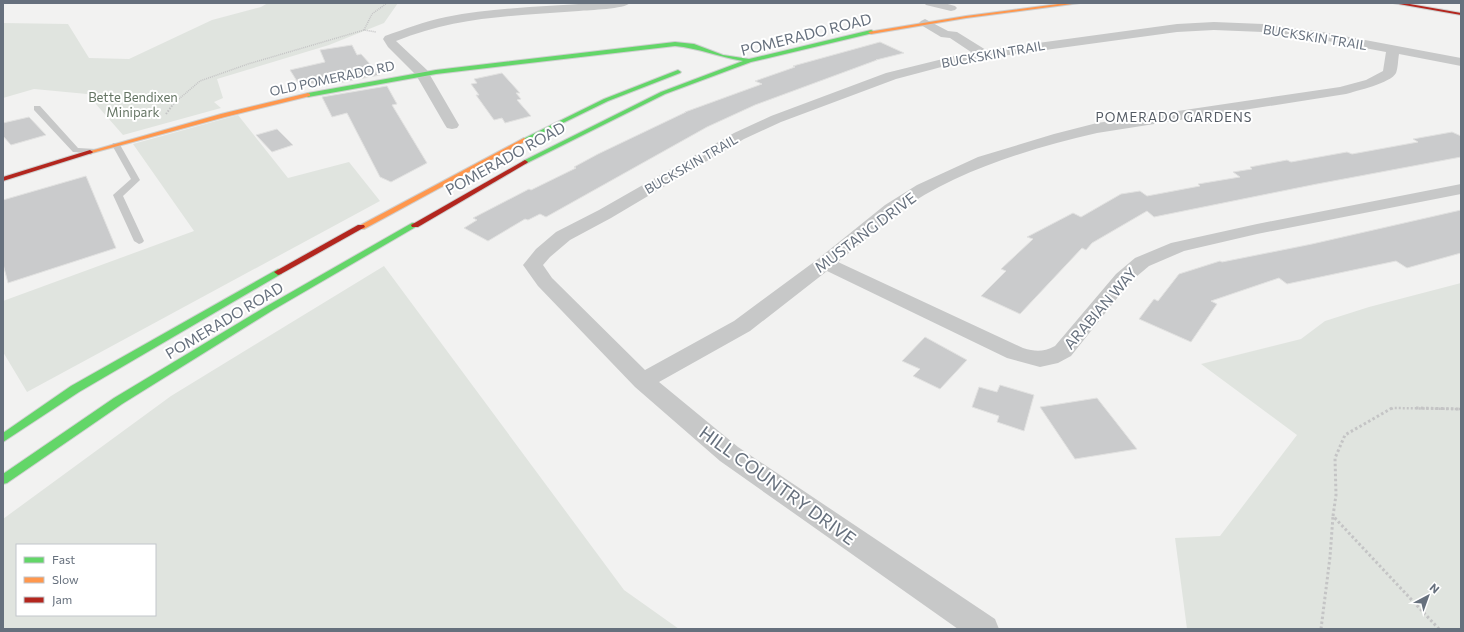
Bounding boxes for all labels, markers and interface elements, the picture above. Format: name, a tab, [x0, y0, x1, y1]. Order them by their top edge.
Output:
street label: POMERADO ROAD	[739, 9, 873, 59]
street label: BUCKSKIN TRAIL	[1262, 21, 1368, 53]
street label: BUCKSKIN TRAIL	[940, 37, 1046, 71]
street label: OLD POMERADO RD	[268, 57, 396, 99]
park label: Bette Bendixen Minipark	[88, 89, 178, 120]
district label: POMERADO GARDENS	[1096, 109, 1253, 125]
street label: POMERADO ROAD	[442, 118, 568, 198]
street label: BUCKSKIN TRAIL	[642, 131, 740, 197]
street label: MUSTANG DRIVE	[811, 188, 919, 276]
street label: ARABIAN WAY	[1060, 263, 1140, 352]
street label: POMERADO ROAD	[162, 278, 286, 362]
street label: HILL COUNTRY DRIVE	[695, 421, 861, 549]
legend	[16, 544, 156, 616]
text: Fast	[52, 552, 75, 566]
text: Slow	[52, 572, 79, 586]
north arrow	[1408, 576, 1448, 616]
text: N	[1428, 580, 1442, 596]
text: Jam	[52, 592, 72, 607]

